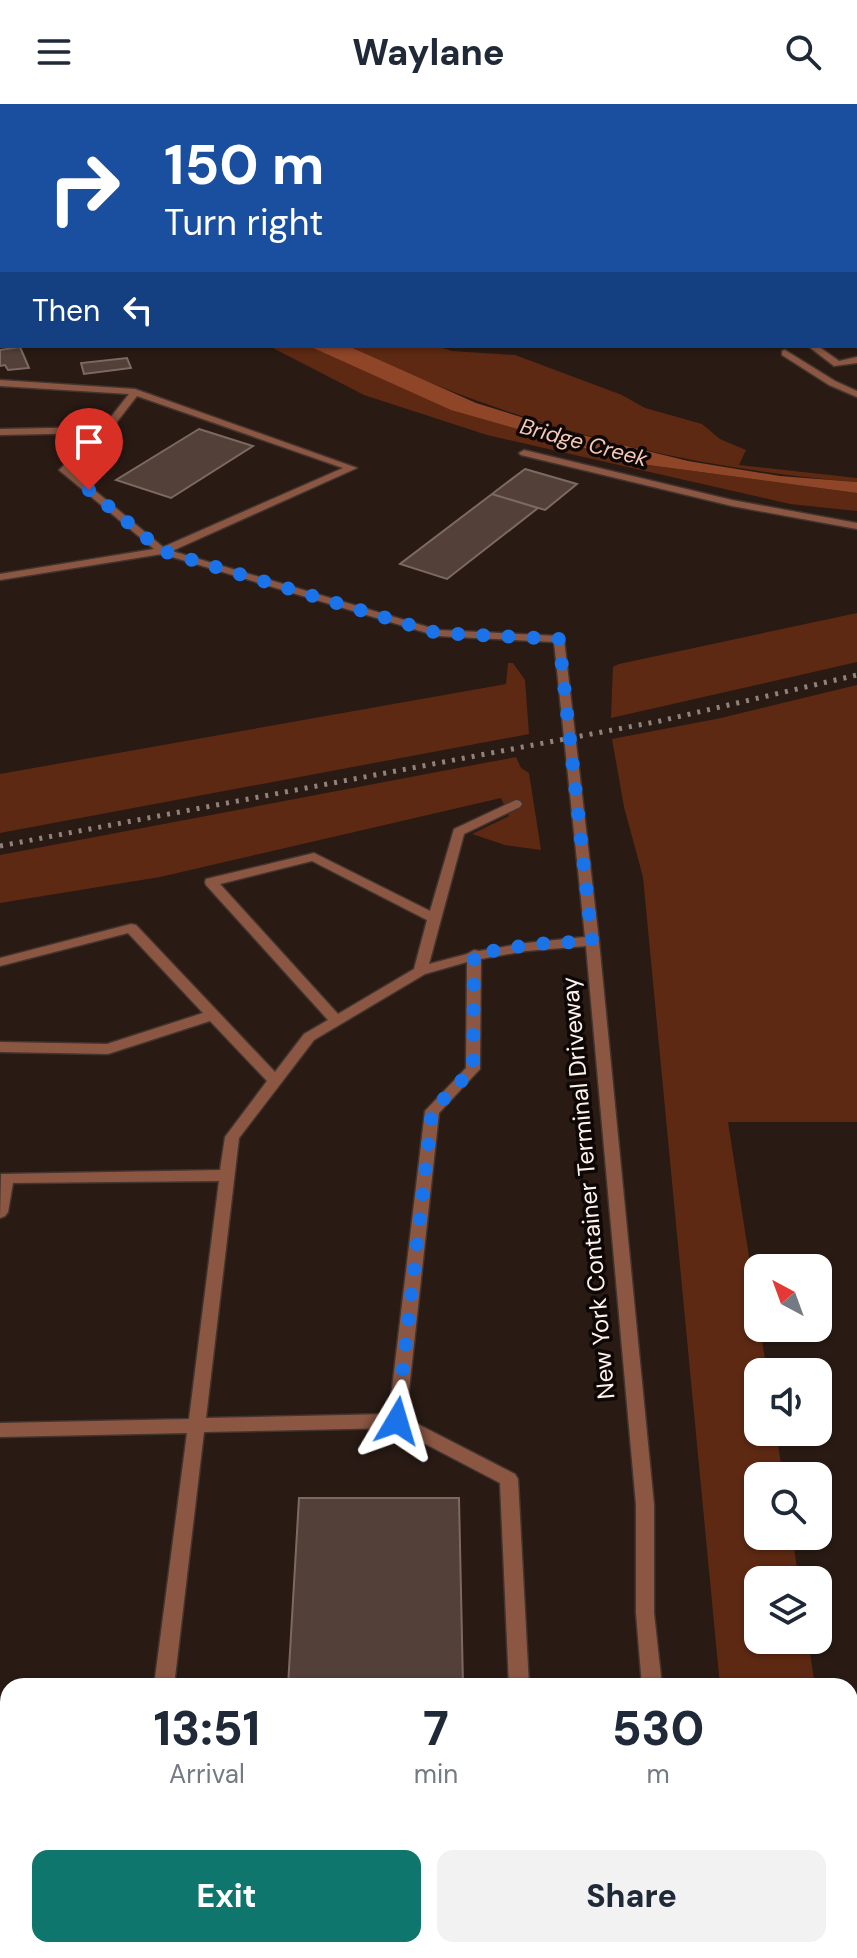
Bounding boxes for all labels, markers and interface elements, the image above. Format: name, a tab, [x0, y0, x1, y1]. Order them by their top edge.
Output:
text: Waylane	[352, 29, 505, 76]
icon: menu	[32, 30, 76, 74]
icon: search	[781, 30, 825, 74]
text: 150 m	[164, 128, 325, 201]
icon: right	[32, 136, 136, 240]
text: Turn right	[164, 199, 323, 246]
icon: left	[116, 288, 160, 332]
text: Then	[32, 291, 100, 330]
pin	[55, 408, 123, 490]
water label: Bridge Creek	[517, 412, 652, 474]
icon: arrive	[67, 420, 111, 464]
street label: New York Container Terminal Driveway	[554, 976, 621, 1400]
north arrow	[744, 1254, 832, 1342]
map controls	[744, 1254, 832, 1654]
button: sound	[744, 1358, 832, 1446]
position arrow	[355, 1379, 439, 1463]
button: search	[744, 1462, 832, 1550]
button: layers	[744, 1566, 832, 1654]
text: 13:51	[154, 1697, 260, 1760]
text: 7	[423, 1697, 449, 1760]
text: 530	[612, 1697, 704, 1760]
text: Arrival	[169, 1757, 245, 1791]
text: min	[414, 1757, 458, 1791]
text: m	[646, 1757, 670, 1791]
button: Exit	[32, 1850, 421, 1942]
button: Share	[437, 1850, 826, 1942]

